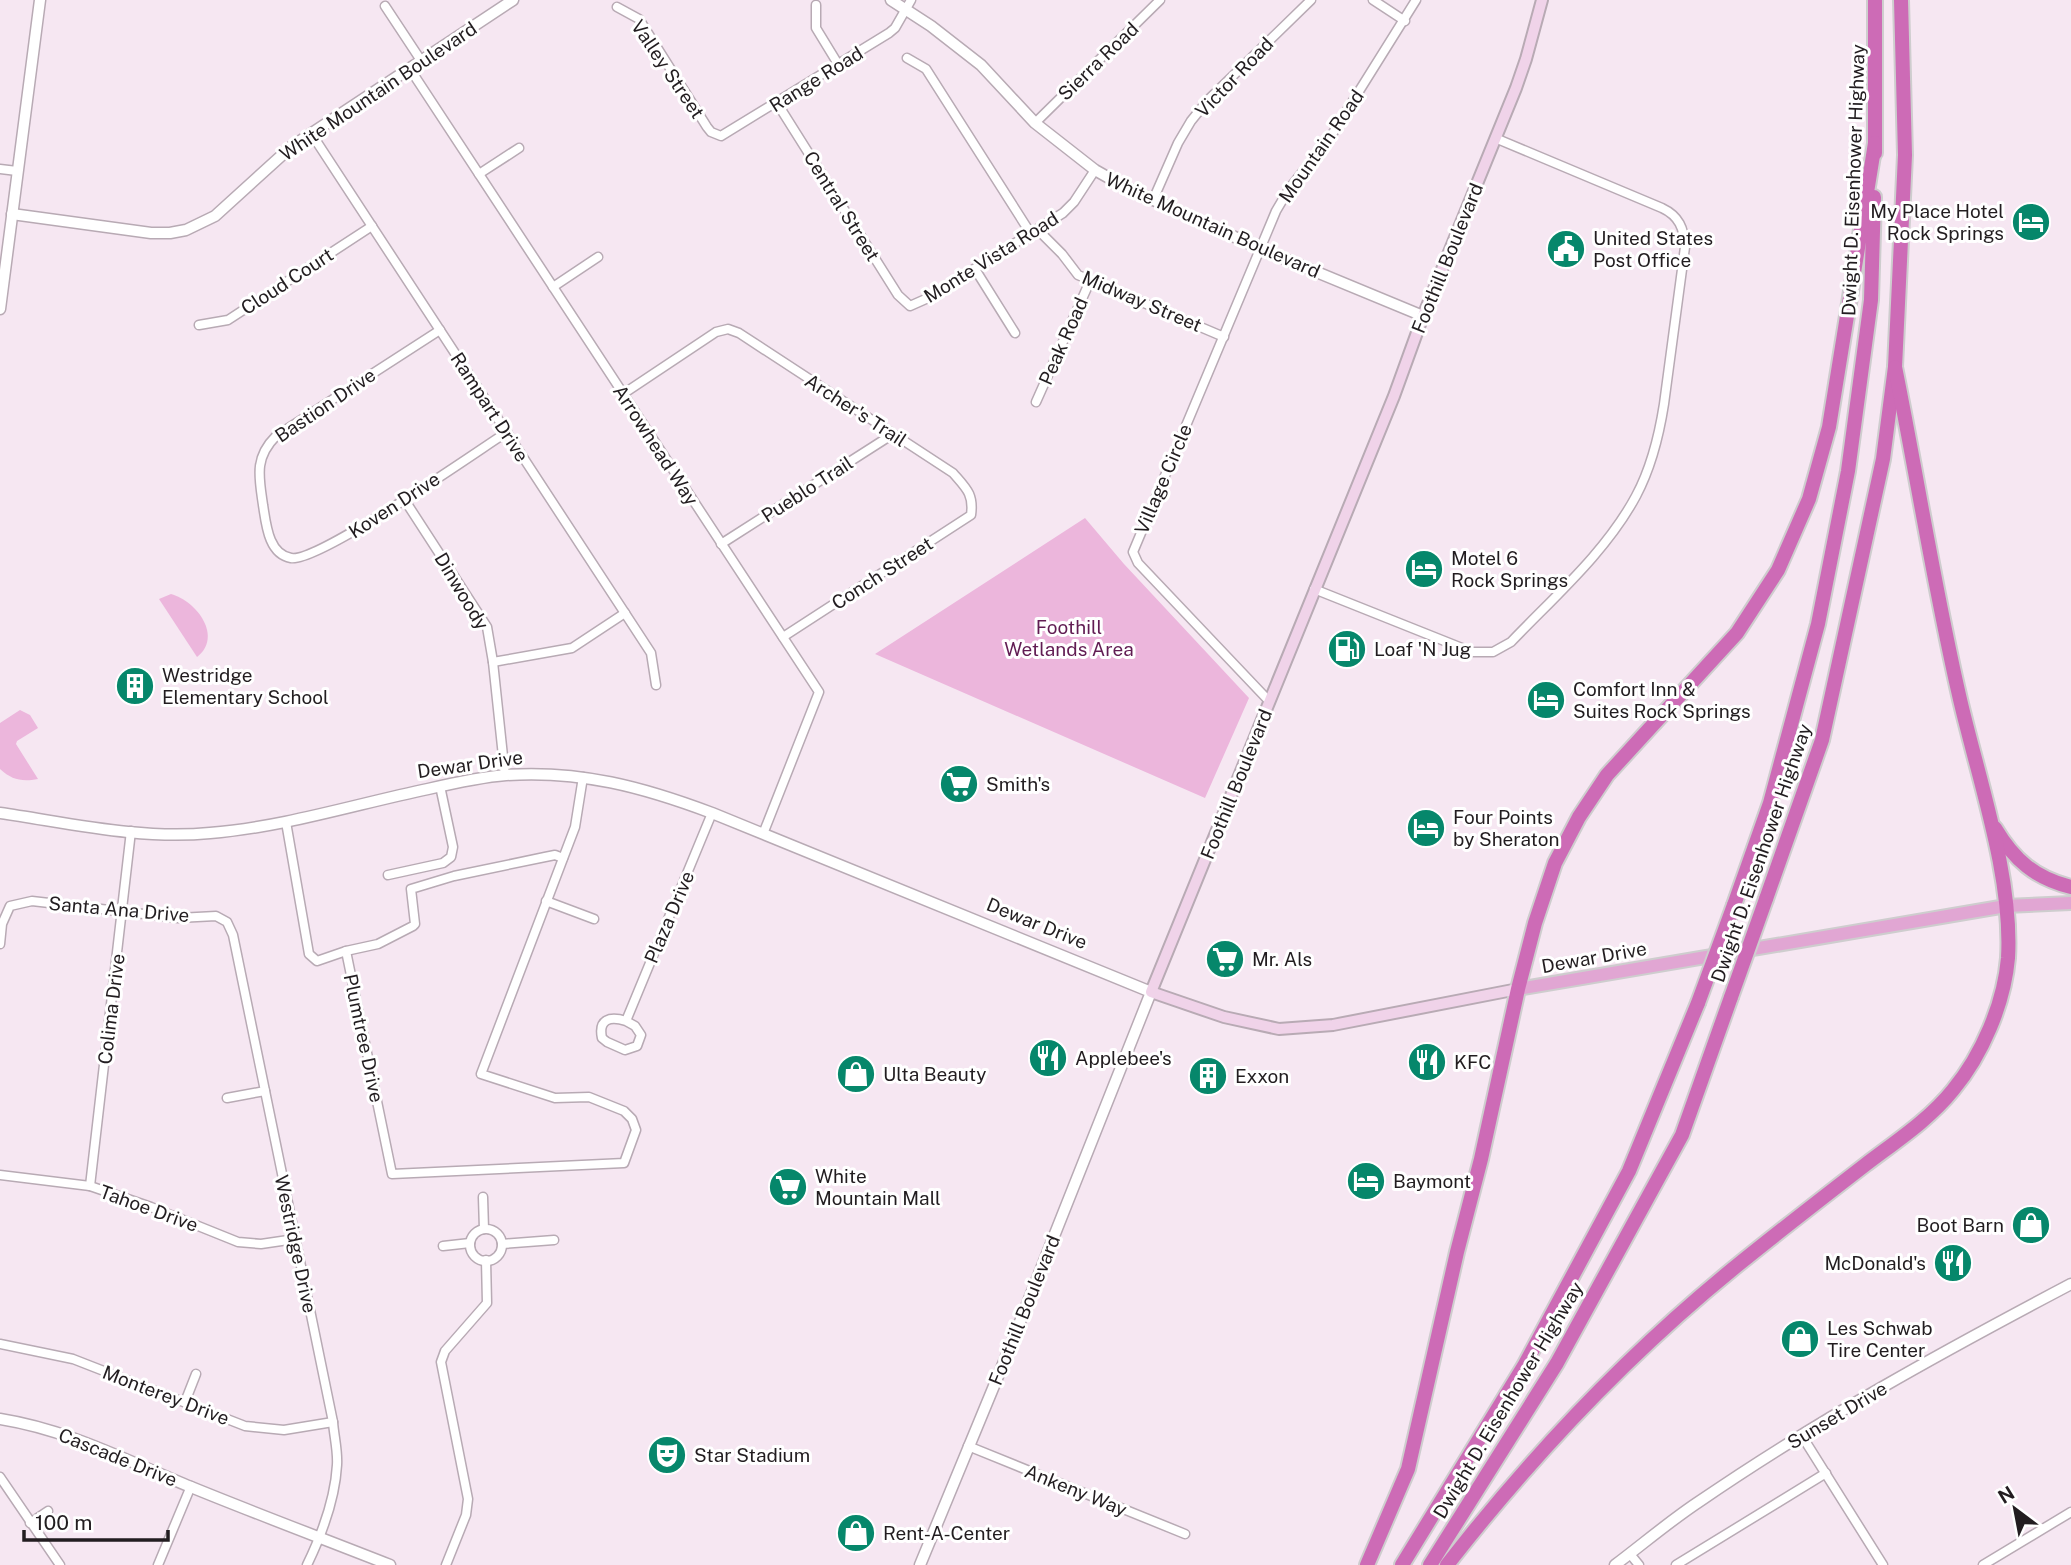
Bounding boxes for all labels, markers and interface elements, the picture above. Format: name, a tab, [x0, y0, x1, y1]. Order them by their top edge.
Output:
street label: Valley Street	[627, 16, 709, 122]
street label: White Mountain Boulevard	[275, 17, 481, 165]
street label: Sierra Road	[1053, 17, 1143, 105]
street label: Victor Road	[1191, 33, 1277, 121]
street label: Range Road	[765, 42, 867, 116]
street label: Dwight D. Eisenhower Highway	[1837, 44, 1869, 316]
street label: Mountain Road	[1274, 85, 1368, 207]
street label: Central Street	[799, 147, 885, 265]
street label: White Mountain Boulevard	[1102, 168, 1324, 282]
street label: Foothill Boulevard	[1407, 180, 1487, 336]
place label: My Place Hotel Rock Springs	[1870, 200, 2004, 244]
hotel icon: My Place Hotel Rock Springs	[2010, 201, 2052, 243]
street label: Monte Vista Road	[920, 207, 1062, 307]
place label: United States Post Office	[1593, 227, 1713, 271]
public building icon: United States Post Office	[1545, 228, 1587, 270]
street label: Cloud Court	[237, 243, 337, 319]
street label: Midway Street	[1079, 266, 1205, 336]
street label: Peak Road	[1034, 294, 1092, 388]
street label: Rampart Drive	[446, 348, 534, 466]
street label: Bastion Drive	[271, 363, 379, 447]
street label: Archer's Trail	[801, 369, 911, 451]
street label: Arrowhead Way	[609, 381, 703, 509]
street label: Village Circle	[1130, 421, 1196, 537]
street label: Pueblo Trail	[757, 451, 857, 527]
street label: Koven Drive	[344, 467, 444, 543]
street label: Conch Street	[827, 532, 937, 614]
place label: Motel 6 Rock Springs	[1451, 547, 1568, 591]
street label: Dinwoody	[430, 548, 494, 634]
hotel icon: Motel 6 Rock Springs	[1403, 548, 1445, 590]
park label: Foothill Wetlands Area	[1004, 616, 1134, 660]
fuel station icon: Loaf 'N Jug	[1326, 628, 1368, 670]
place label: Loaf 'N Jug	[1374, 638, 1472, 660]
place label: Westridge Elementary School	[162, 664, 329, 708]
building icon: Westridge Elementary School	[114, 665, 156, 707]
place label: Comfort Inn & Suites Rock Springs	[1573, 678, 1751, 722]
hotel icon: Comfort Inn & Suites Rock Springs	[1525, 679, 1567, 721]
street label: Foothill Boulevard	[1196, 706, 1276, 862]
street label: Dwight D. Eisenhower Highway	[1706, 721, 1816, 985]
street label: Dewar Drive	[416, 746, 524, 782]
supermarket icon: Smith's	[938, 763, 980, 805]
place label: Smith's	[986, 773, 1050, 795]
place label: Four Points by Sheraton	[1453, 806, 1559, 850]
hotel icon: Four Points by Sheraton	[1405, 807, 1447, 849]
street label: Plaza Drive	[640, 868, 698, 966]
street label: Santa Ana Drive	[48, 892, 190, 926]
street label: Dewar Drive	[984, 893, 1090, 953]
street label: Dewar Drive	[1540, 937, 1648, 977]
supermarket icon: Mr. Als	[1204, 938, 1246, 980]
place label: Mr. Als	[1252, 948, 1312, 970]
street label: Colima Drive	[93, 952, 129, 1066]
street label: Plumtree Drive	[340, 972, 388, 1104]
restaurant icon: Applebee's	[1027, 1037, 1069, 1079]
restaurant icon: KFC	[1406, 1041, 1448, 1083]
place label: Applebee's	[1075, 1047, 1172, 1069]
place label: KFC	[1454, 1051, 1491, 1073]
shop icon: Ulta Beauty	[835, 1053, 877, 1095]
building icon: Exxon	[1187, 1055, 1229, 1097]
place label: Ulta Beauty	[883, 1063, 986, 1085]
place label: Exxon	[1235, 1065, 1289, 1087]
hotel icon: Baymont	[1345, 1160, 1387, 1202]
place label: White Mountain Mall	[815, 1165, 941, 1209]
supermarket icon: White Mountain Mall	[767, 1166, 809, 1208]
place label: Baymont	[1393, 1170, 1471, 1192]
street label: Westridge Drive	[271, 1173, 321, 1315]
street label: Tahoe Drive	[97, 1180, 201, 1236]
shop icon: Boot Barn	[2010, 1204, 2052, 1246]
place label: Boot Barn	[1916, 1214, 2004, 1236]
street label: Foothill Boulevard	[984, 1232, 1064, 1388]
restaurant icon: McDonald's	[1932, 1242, 1974, 1284]
place label: McDonald's	[1824, 1252, 1926, 1274]
street label: Dwight D. Eisenhower Highway	[1429, 1278, 1587, 1522]
place label: Les Schwab Tire Center	[1827, 1317, 1932, 1361]
shop icon: Les Schwab Tire Center	[1779, 1318, 1821, 1360]
street label: Monterey Drive	[100, 1361, 232, 1429]
street label: Sunset Drive	[1783, 1377, 1891, 1453]
street label: Cascade Drive	[56, 1423, 180, 1491]
theatre icon: Star Stadium	[646, 1434, 688, 1476]
place label: Star Stadium	[694, 1444, 810, 1466]
street label: Ankeny Way	[1022, 1460, 1130, 1520]
north arrow	[1980, 1474, 2050, 1544]
text: N	[1994, 1481, 2018, 1508]
scale bar	[24, 1498, 168, 1542]
text: 100 m	[35, 1510, 92, 1535]
shop icon: Rent-A-Center	[835, 1512, 877, 1554]
place label: Rent-A-Center	[883, 1522, 1010, 1544]

